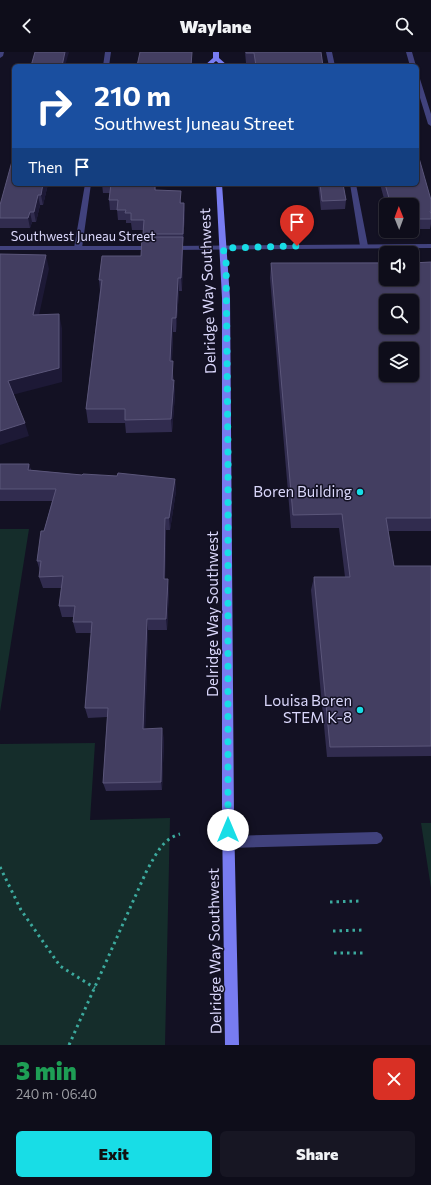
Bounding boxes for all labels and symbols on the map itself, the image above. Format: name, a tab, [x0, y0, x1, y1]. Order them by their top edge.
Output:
north arrow	[379, 198, 419, 238]
pin	[280, 205, 314, 246]
street label: Delridge Way Southwest	[195, 208, 219, 374]
street label: Southwest Juneau Street	[11, 228, 155, 244]
place label: Boren Building	[253, 482, 352, 500]
marker: Boren Building	[355, 487, 365, 497]
street label: Delridge Way Southwest	[203, 531, 221, 697]
place label: Louisa Boren STEM K-8	[264, 691, 352, 726]
marker: Louisa Boren STEM K-8	[355, 705, 365, 715]
position arrow	[207, 809, 249, 851]
street label: Delridge Way Southwest	[204, 868, 224, 1034]

